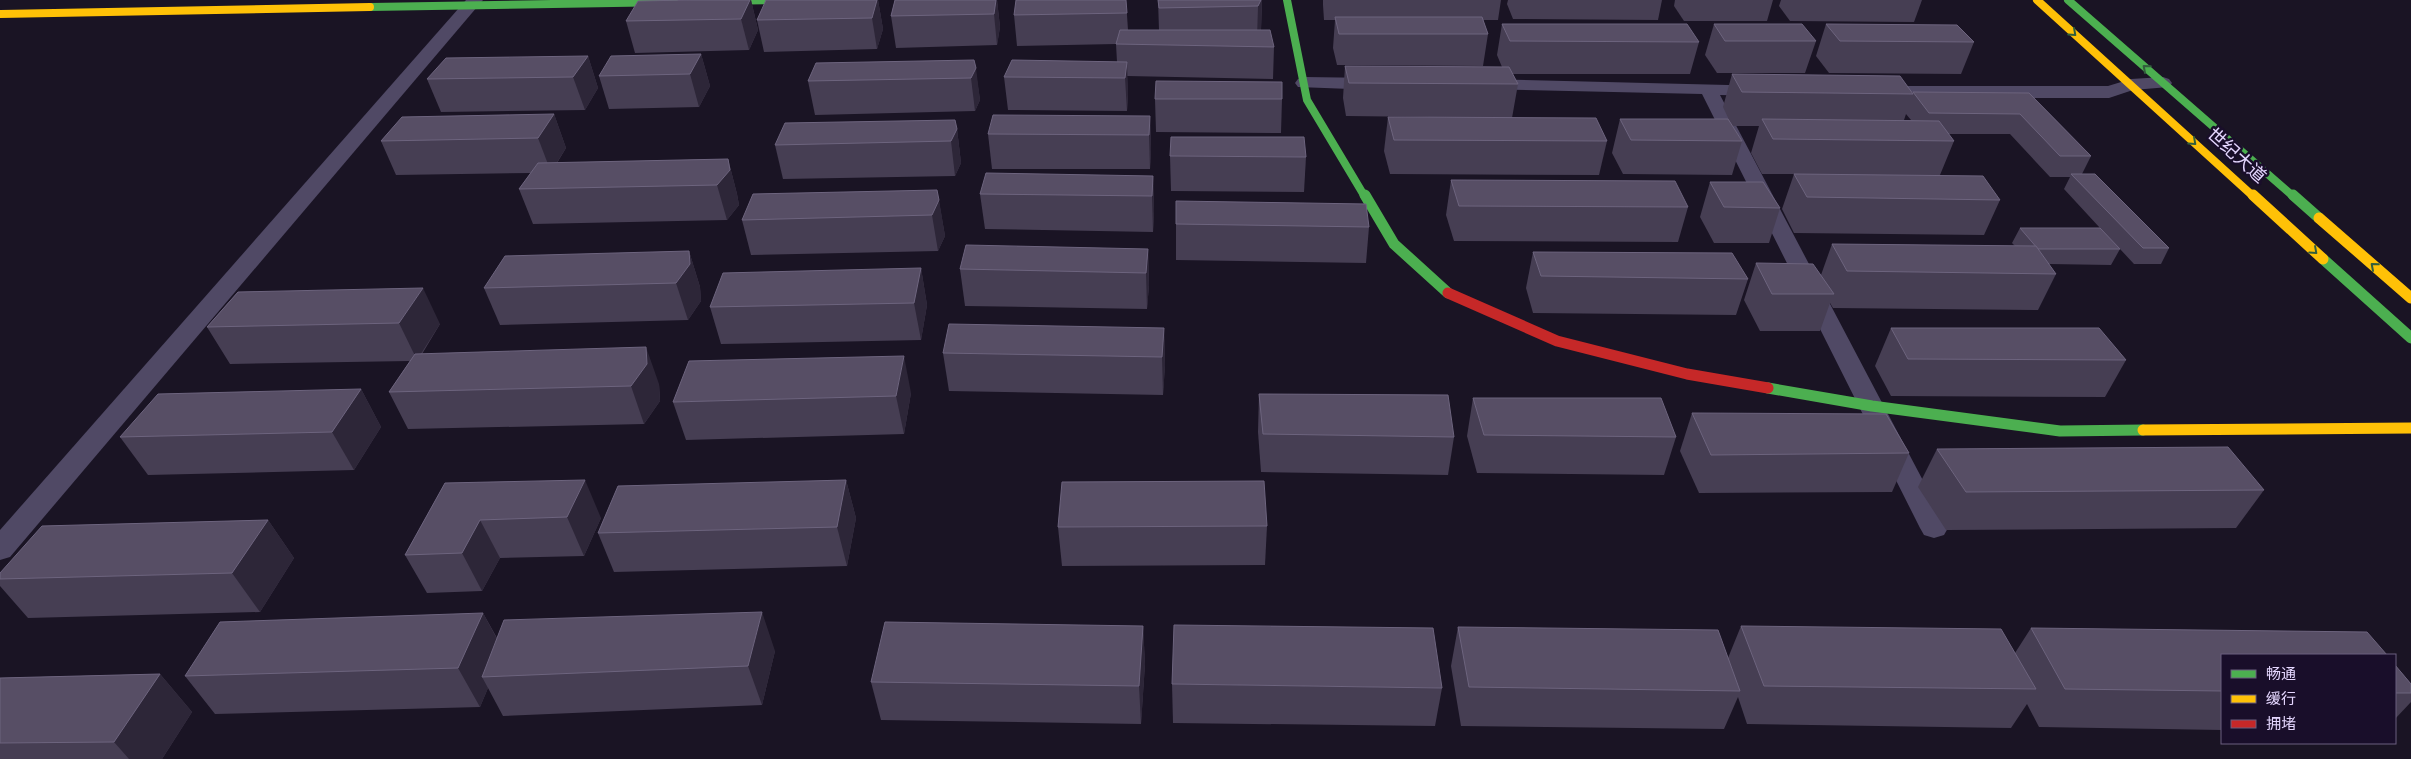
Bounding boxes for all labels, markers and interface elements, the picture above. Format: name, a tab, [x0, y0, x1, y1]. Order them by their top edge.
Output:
one-way arrow	[2067, 27, 2076, 36]
one-way arrow	[2143, 65, 2152, 74]
street label: 世纪大道	[2203, 124, 2270, 187]
one-way arrow	[2188, 136, 2197, 145]
one-way arrow	[2309, 245, 2318, 254]
one-way arrow	[2371, 263, 2380, 272]
legend	[2221, 654, 2396, 744]
text: 畅通	[2266, 666, 2296, 682]
text: 缓行	[2266, 691, 2296, 707]
text: 拥堵	[2266, 716, 2296, 732]

